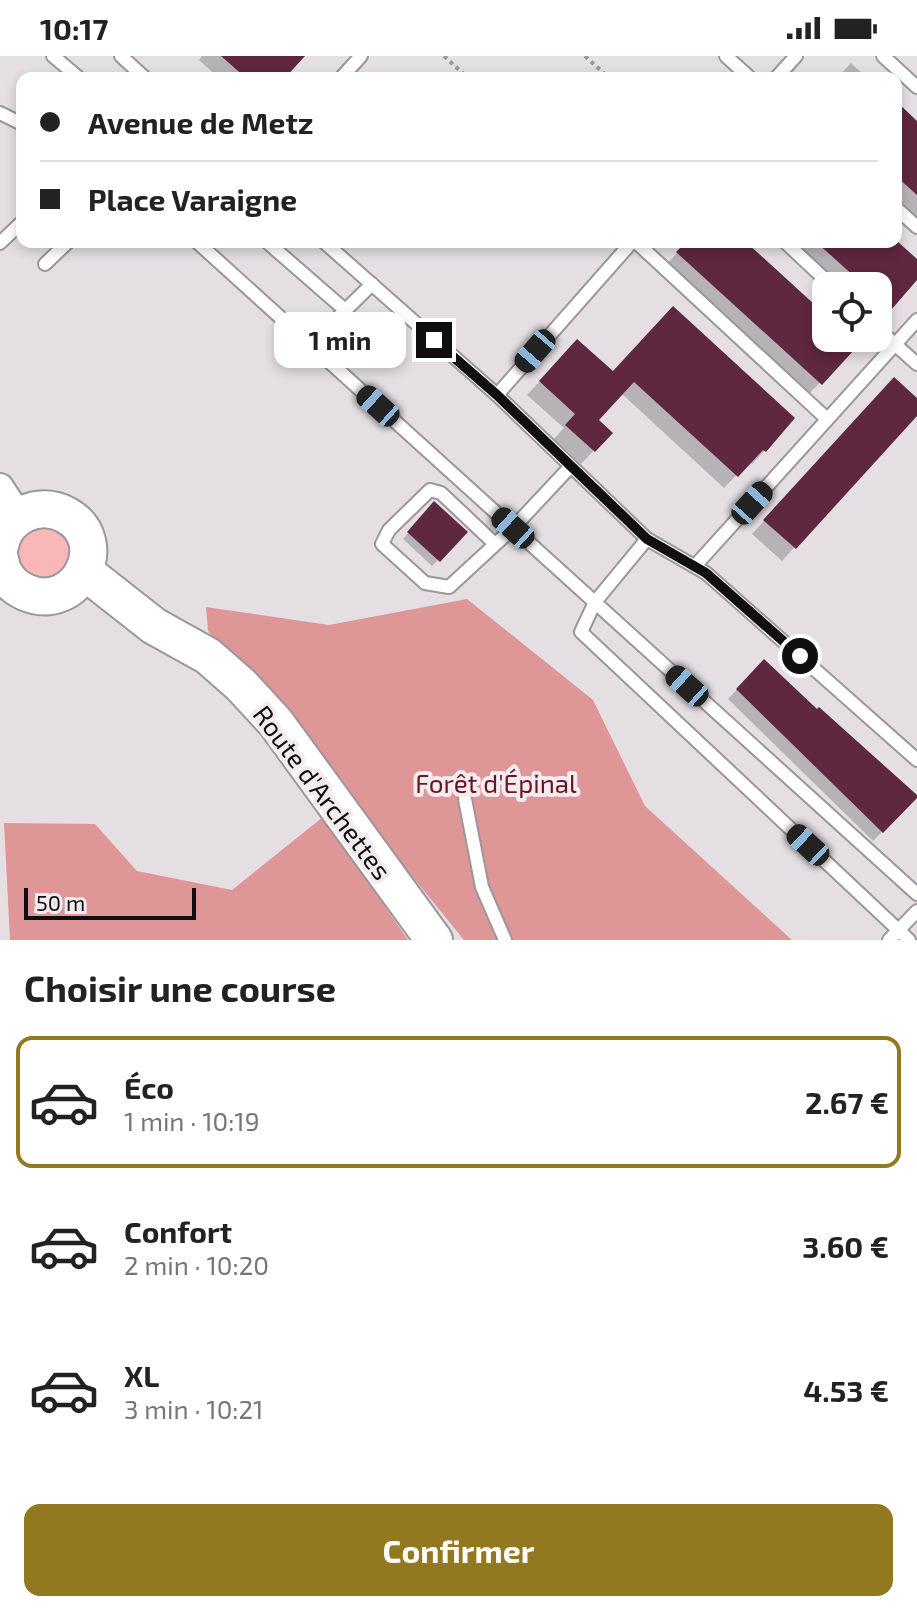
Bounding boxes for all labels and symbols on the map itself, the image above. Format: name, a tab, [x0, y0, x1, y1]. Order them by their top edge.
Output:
callout: 1 min	[274, 312, 406, 368]
route end	[416, 322, 452, 358]
car	[510, 325, 560, 377]
car	[352, 381, 404, 431]
car	[727, 477, 777, 529]
car	[487, 503, 539, 553]
route start	[782, 638, 818, 674]
car	[661, 661, 713, 711]
street label: Route d'Archettes	[248, 699, 398, 885]
park label: Forêt d'Épinal	[415, 767, 577, 798]
car	[782, 820, 834, 870]
scale bar	[24, 884, 196, 920]

